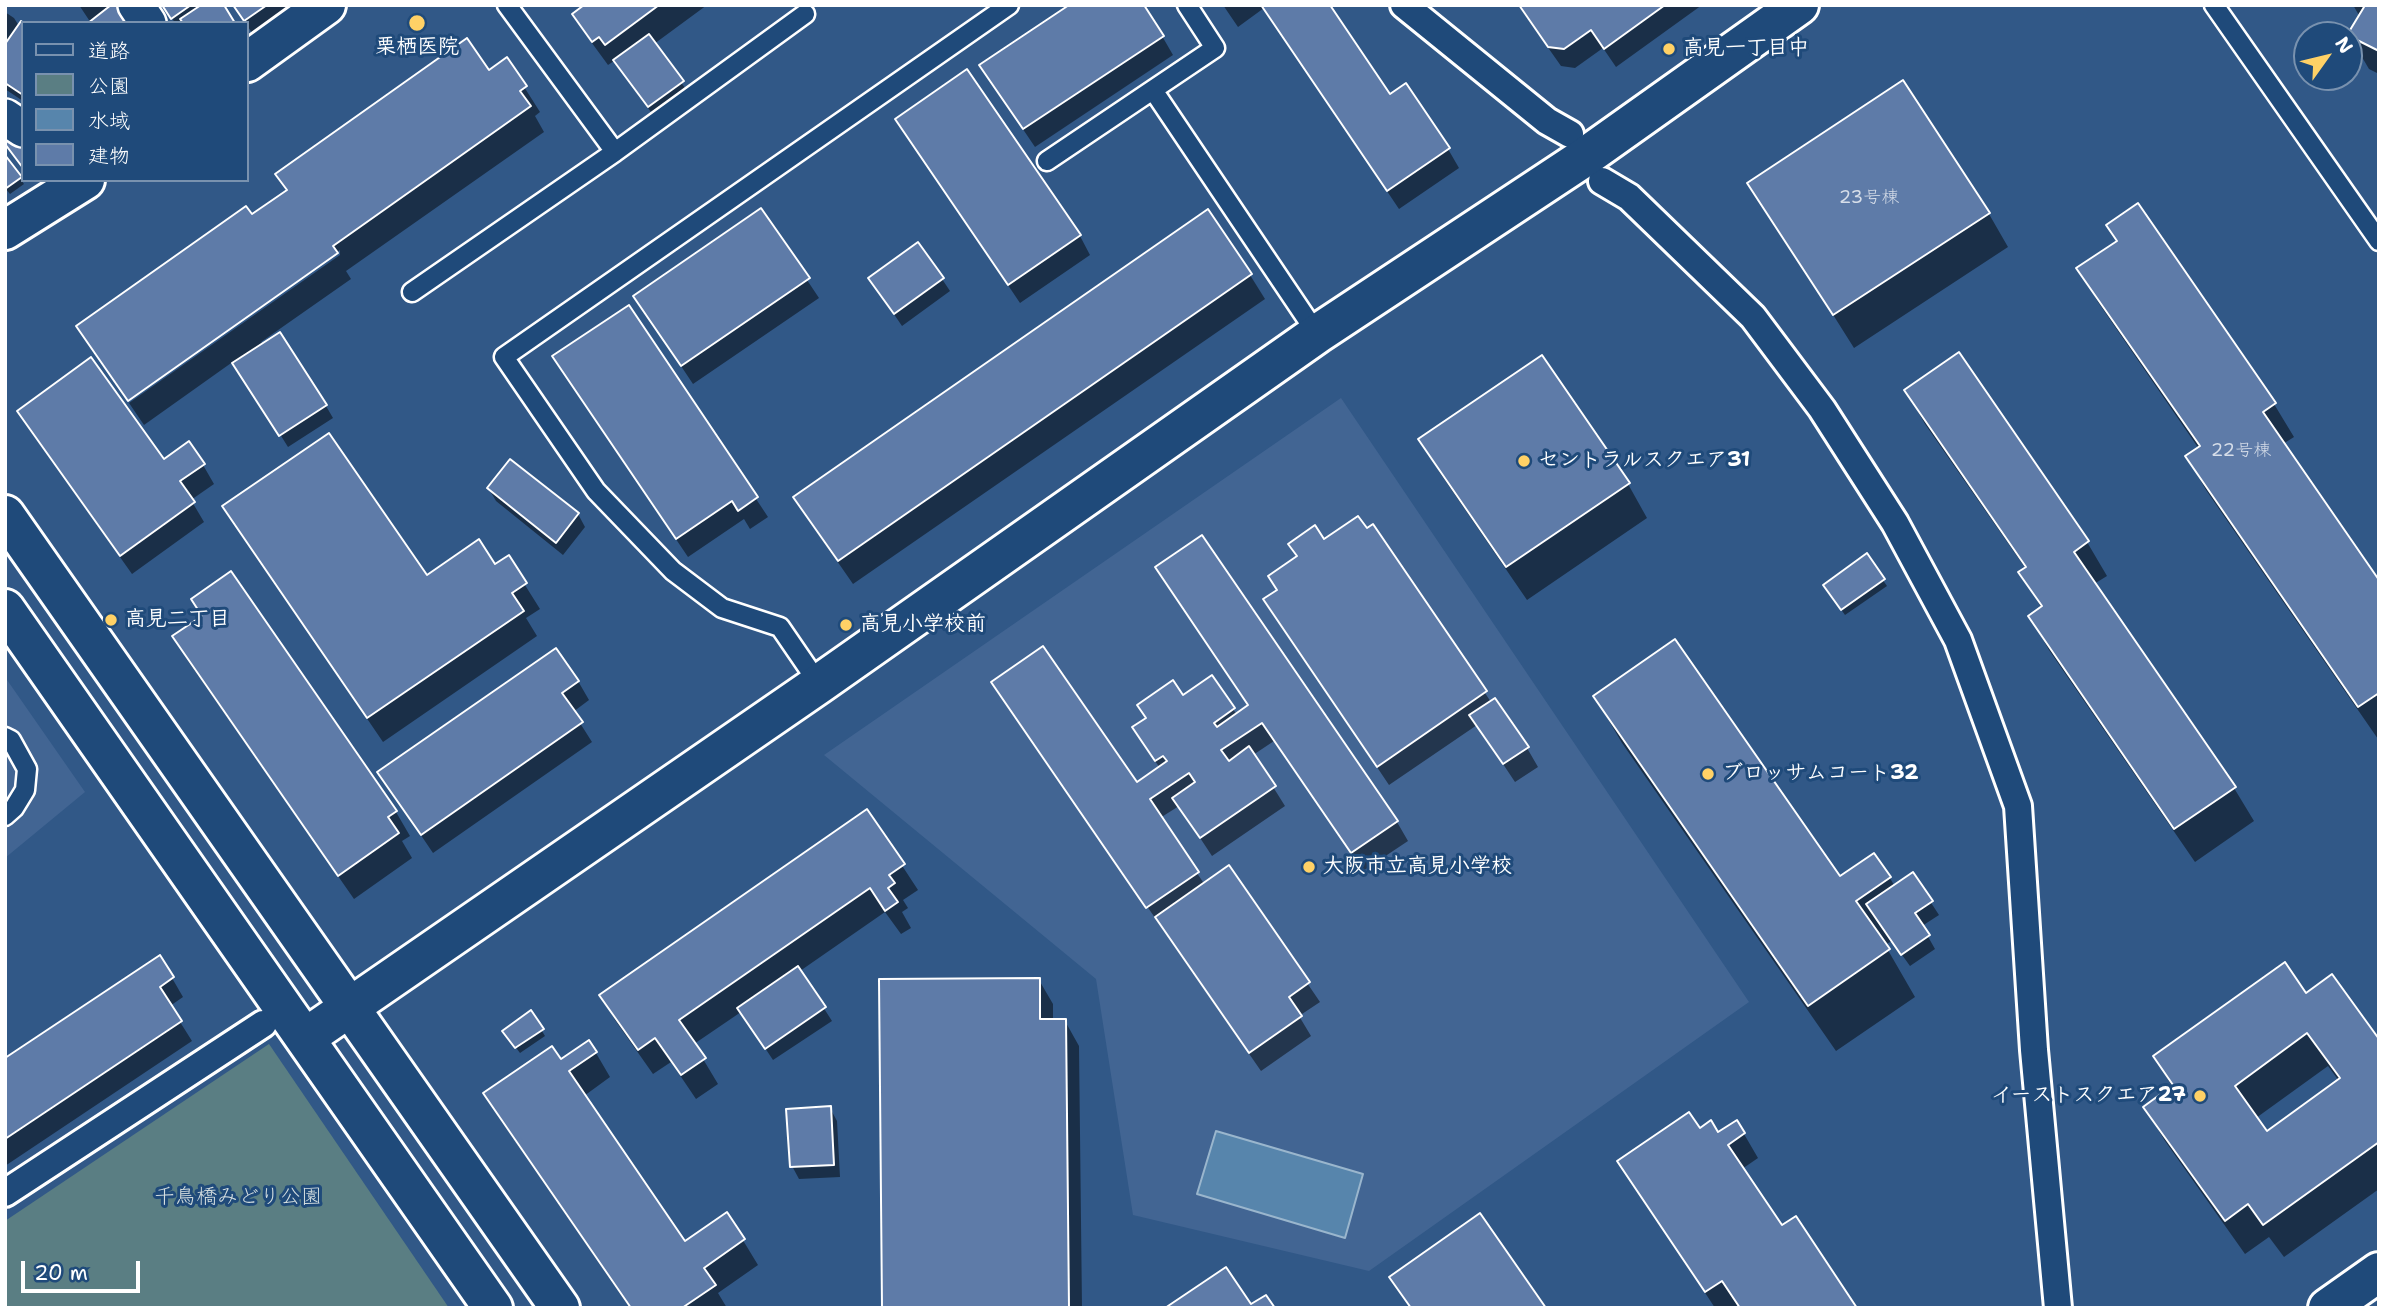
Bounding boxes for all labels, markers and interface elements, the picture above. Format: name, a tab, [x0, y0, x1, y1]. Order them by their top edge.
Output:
marker: 栗栖医院	[407, 13, 427, 33]
legend	[21, 21, 248, 182]
north arrow	[2293, 21, 2363, 91]
text: N	[2330, 32, 2359, 58]
place label: 栗栖医院	[375, 35, 459, 61]
place label: 高見一丁目中	[1683, 36, 1809, 62]
text: 道路	[88, 37, 130, 65]
marker: 高見一丁目中	[1661, 41, 1677, 57]
text: 公園	[88, 72, 130, 100]
text: 水域	[88, 107, 130, 135]
text: 建物	[88, 142, 130, 170]
house number: 23号棟	[1839, 187, 1899, 209]
house number: 22号棟	[2211, 440, 2271, 462]
place label: セントラルスクエア31	[1538, 448, 1750, 474]
marker: セントラルスクエア31	[1516, 453, 1532, 469]
place label: 高見二丁目	[125, 607, 230, 633]
marker: 高見二丁目	[103, 612, 119, 628]
place label: 高見小学校前	[860, 612, 986, 638]
marker: 高見小学校前	[838, 617, 854, 633]
place label: ブロッサムコート32	[1722, 761, 1919, 787]
marker: ブロッサムコート32	[1700, 766, 1716, 782]
place label: 大阪市立高見小学校	[1323, 854, 1512, 880]
marker: 大阪市立高見小学校	[1301, 859, 1317, 875]
place label: イーストスクエア27	[1991, 1083, 2186, 1109]
marker: イーストスクエア27	[2192, 1088, 2208, 1104]
park label: 千鳥橋みどり公園	[154, 1185, 322, 1211]
scale bar	[24, 1246, 144, 1290]
text: 20 m	[34, 1259, 88, 1287]

